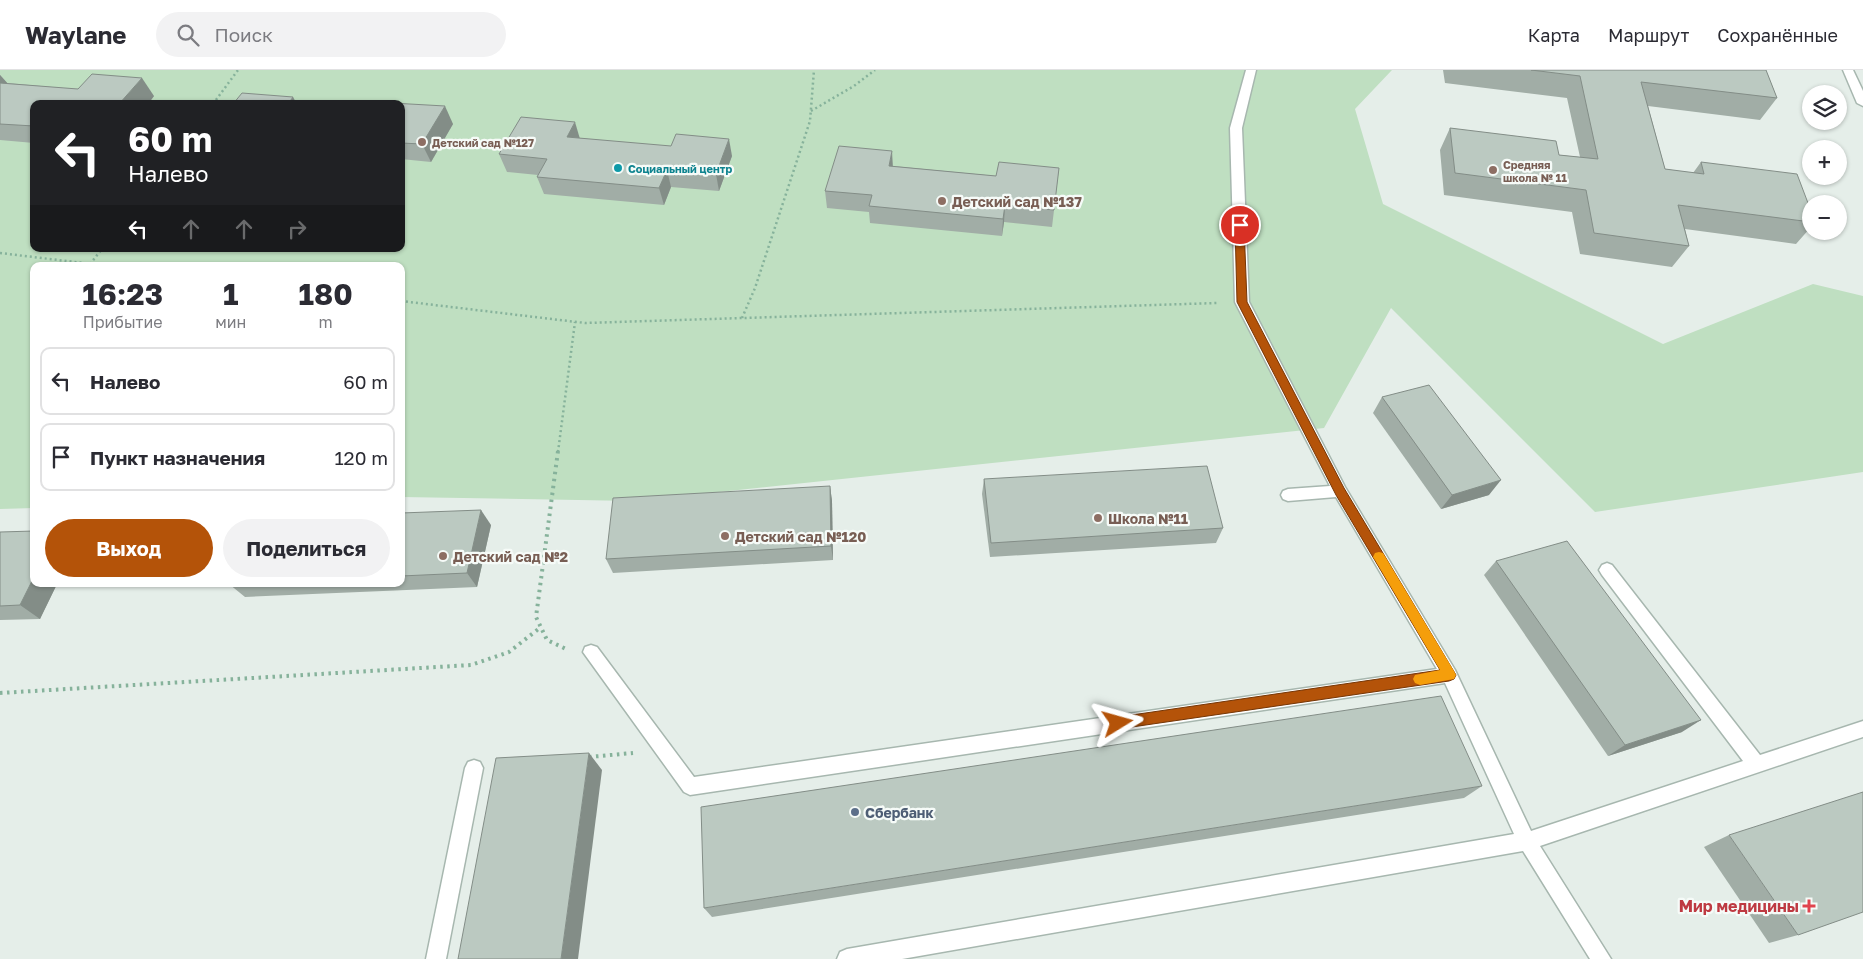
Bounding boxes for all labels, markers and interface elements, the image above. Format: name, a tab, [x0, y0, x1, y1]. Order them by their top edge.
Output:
search box	[156, 12, 506, 57]
text: Waylane	[25, 20, 126, 49]
icon: search	[174, 21, 202, 49]
text: Поиск	[214, 23, 273, 46]
text: Карта	[1528, 24, 1580, 46]
text: Маршрут	[1608, 24, 1689, 46]
text: Сохранённые	[1717, 24, 1838, 46]
map controls	[1802, 85, 1847, 240]
button: layers	[1802, 85, 1847, 130]
text: 60 m	[128, 118, 212, 160]
icon: left	[45, 120, 110, 185]
marker: Детский сад №127	[416, 136, 428, 148]
place label: Детский сад №127	[432, 136, 534, 149]
button: +	[1802, 140, 1847, 185]
place label: Средняя школа № 11	[1503, 158, 1567, 184]
text: Налево	[128, 160, 208, 187]
marker: Социальный центр	[612, 162, 624, 174]
place label: Социальный центр	[628, 162, 732, 175]
marker: Средняя школа № 11	[1487, 164, 1499, 176]
place label: Детский сад №137	[952, 193, 1082, 210]
marker: Детский сад №137	[936, 195, 948, 207]
button: −	[1802, 195, 1847, 240]
pin	[1219, 204, 1261, 246]
icon: arrive	[1226, 211, 1254, 239]
icon: left	[124, 215, 152, 243]
icon: ahead	[177, 215, 205, 243]
icon: ahead	[230, 215, 258, 243]
icon: right	[283, 215, 311, 243]
text: 16:23	[82, 276, 163, 312]
text: 1	[223, 276, 238, 312]
text: 180	[299, 276, 353, 312]
text: Прибытие	[83, 312, 162, 332]
text: мин	[215, 312, 246, 332]
text: m	[319, 312, 333, 332]
icon: left	[47, 367, 75, 395]
text: Налево	[90, 370, 160, 393]
text: 60 m	[343, 370, 388, 393]
icon: arrive	[47, 443, 75, 471]
text: Пункт назначения	[90, 446, 265, 469]
text: 120 m	[334, 446, 388, 469]
place label: Школа №11	[1108, 510, 1188, 527]
marker: Школа №11	[1092, 512, 1104, 524]
button: Выход	[45, 519, 213, 577]
button: Поделиться	[223, 519, 390, 577]
place label: Детский сад №120	[735, 528, 866, 545]
marker: Детский сад №120	[719, 530, 731, 542]
place label: Детский сад №2	[453, 548, 568, 565]
marker: Детский сад №2	[437, 550, 449, 562]
position arrow	[1091, 696, 1143, 748]
place label: Сбербанк	[865, 804, 934, 821]
marker: Сбербанк	[849, 806, 861, 818]
place label: Мир медицины	[1679, 896, 1799, 916]
marker: Мир медицины	[1803, 900, 1815, 912]

